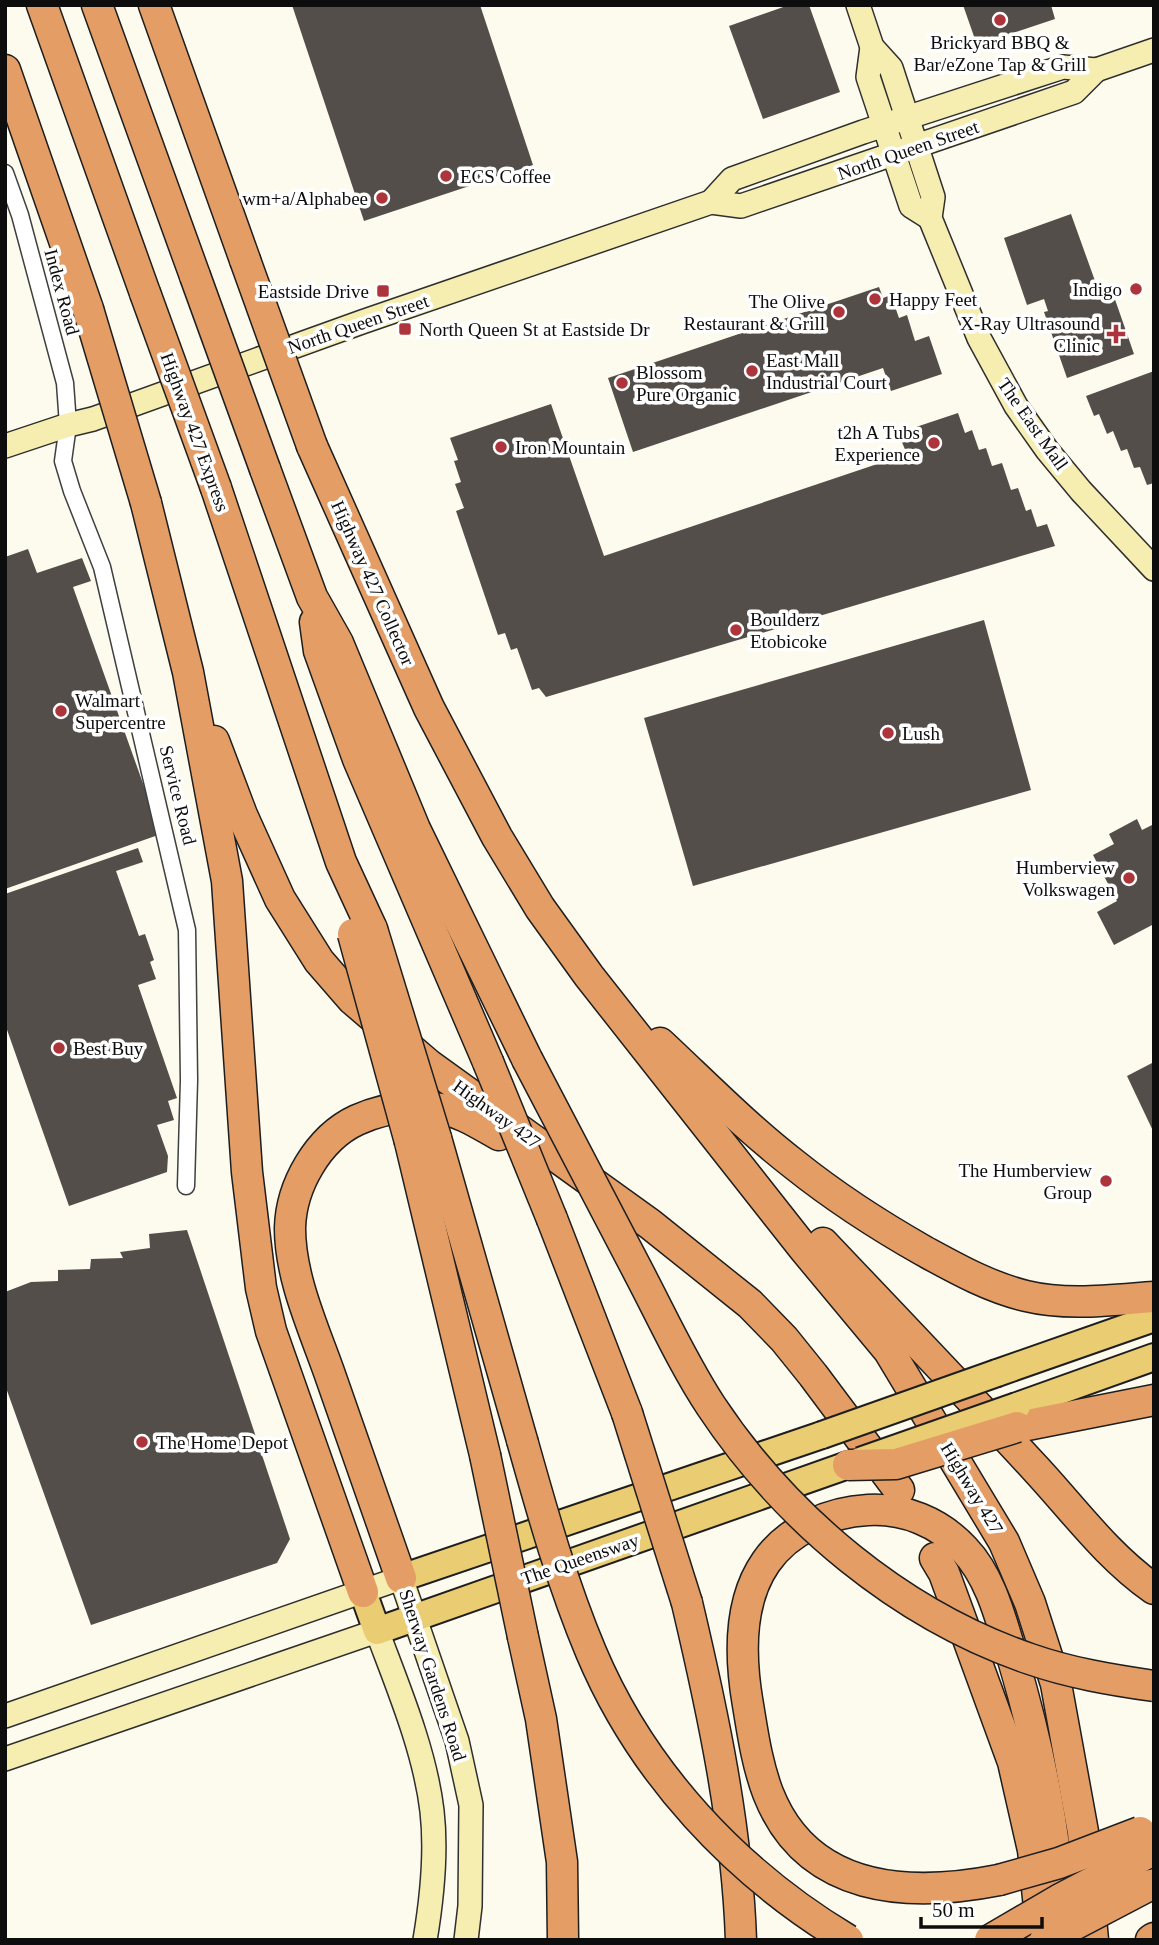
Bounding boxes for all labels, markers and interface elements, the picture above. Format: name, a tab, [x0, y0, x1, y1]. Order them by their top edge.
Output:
marker: Brickyard BBQ & Bar/eZone Tap & Grill	[992, 12, 1008, 28]
place label: Brickyard BBQ & Bar/eZone Tap & Grill	[914, 32, 1086, 75]
street label: North Queen Street	[835, 116, 982, 184]
place label: ECS Coffee	[460, 166, 551, 187]
marker: ECS Coffee	[438, 168, 454, 184]
place label: wm+a/Alphabee	[242, 188, 368, 209]
marker: wm+a/Alphabee	[374, 190, 390, 206]
street label: Index Road	[40, 247, 84, 338]
place label: Indigo	[1072, 279, 1122, 300]
place label: Eastside Drive	[258, 281, 369, 302]
marker: Indigo	[1128, 281, 1144, 297]
marker: Eastside Drive	[375, 283, 391, 299]
place label: Happy Feet	[889, 289, 978, 310]
street label: North Queen Street	[285, 290, 432, 358]
place label: The Olive Restaurant & Grill	[684, 291, 825, 334]
marker: Happy Feet	[867, 291, 883, 307]
marker: The Olive Restaurant & Grill	[831, 304, 847, 320]
place label: X-Ray Ultrasound Clinic	[960, 313, 1100, 356]
place label: North Queen St at Eastside Dr	[419, 319, 650, 340]
marker: North Queen St at Eastside Dr	[397, 321, 413, 337]
marker: X-Ray Ultrasound Clinic	[1106, 324, 1126, 344]
street label: Highway 427 Express	[156, 350, 234, 514]
place label: East Mall Industrial Court	[766, 350, 888, 393]
place label: Blossom Pure Organic	[636, 362, 736, 405]
marker: East Mall Industrial Court	[744, 363, 760, 379]
street label: The East Mall	[994, 374, 1072, 474]
marker: Blossom Pure Organic	[614, 375, 630, 391]
place label: t2h A Tubs Experience	[835, 422, 920, 465]
marker: t2h A Tubs Experience	[926, 435, 942, 451]
place label: Iron Mountain	[515, 437, 626, 458]
marker: Iron Mountain	[493, 439, 509, 455]
street label: Highway 427 Collector	[327, 497, 419, 669]
place label: Boulderz Etobicoke	[750, 609, 827, 652]
marker: Boulderz Etobicoke	[728, 622, 744, 638]
place label: Walmart Supercentre	[75, 690, 166, 733]
marker: Walmart Supercentre	[53, 703, 69, 719]
place label: Lush	[902, 723, 941, 744]
marker: Lush	[880, 725, 896, 741]
street label: Service Road	[155, 743, 201, 847]
place label: Humberview Volkswagen	[1016, 857, 1115, 900]
marker: Humberview Volkswagen	[1121, 870, 1137, 886]
place label: Best Buy	[73, 1038, 144, 1059]
marker: Best Buy	[51, 1040, 67, 1056]
street label: Highway 427	[449, 1075, 545, 1153]
place label: The Humberview Group	[959, 1160, 1092, 1203]
marker: The Humberview Group	[1098, 1173, 1114, 1189]
place label: The Home Depot	[156, 1432, 289, 1453]
marker: The Home Depot	[134, 1434, 150, 1450]
street label: Highway 427	[936, 1438, 1008, 1538]
street label: The Queensway	[518, 1529, 642, 1589]
street label: Sherway Gardens Road	[395, 1586, 471, 1764]
scale bar	[921, 1885, 1042, 1929]
text: 50 m	[932, 1898, 975, 1922]

